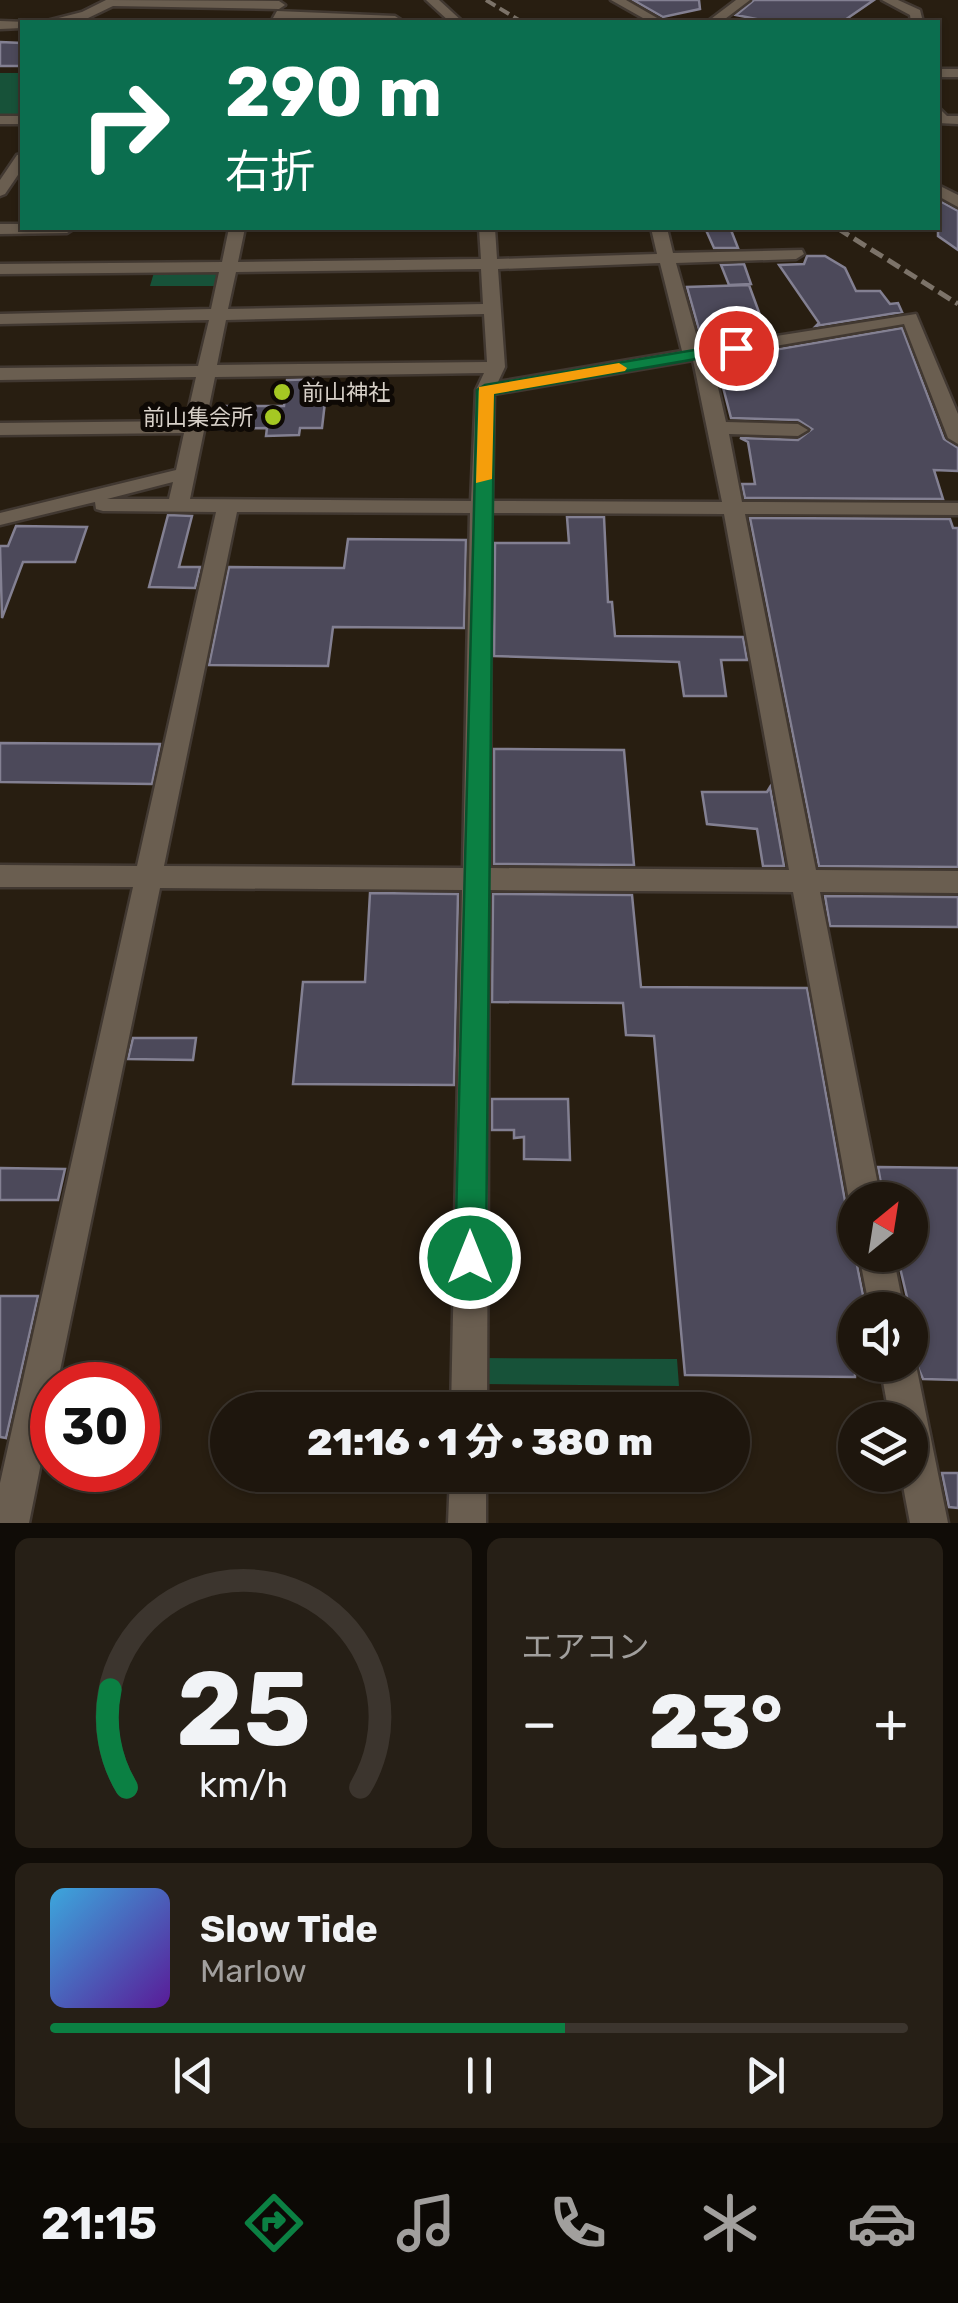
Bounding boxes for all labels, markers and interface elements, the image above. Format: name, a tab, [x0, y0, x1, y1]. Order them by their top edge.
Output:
text: 290 m	[225, 51, 442, 134]
icon: right	[60, 60, 190, 190]
text: 右折	[225, 145, 315, 198]
pin	[694, 306, 779, 391]
icon: arrive	[709, 321, 764, 376]
place label: 前山神社	[302, 379, 390, 406]
marker: 前山神社	[271, 381, 293, 403]
place label: 前山集会所	[143, 404, 253, 431]
marker: 前山集会所	[262, 406, 284, 428]
north arrow	[838, 1182, 928, 1272]
map controls	[838, 1182, 928, 1492]
position arrow	[418, 1206, 522, 1310]
button: sound	[838, 1292, 928, 1382]
speed limit sign: 30	[30, 1362, 160, 1492]
button: layers	[838, 1402, 928, 1492]
text: 21:16 · 1 分 · 380 m	[307, 1419, 653, 1465]
text: エアコン	[522, 1628, 650, 1666]
text: 25	[176, 1648, 311, 1771]
text: 23°	[649, 1678, 782, 1767]
text: −	[522, 1691, 557, 1756]
text: +	[874, 1691, 908, 1756]
text: km/h	[199, 1764, 288, 1806]
text: Slow Tide	[200, 1906, 378, 1952]
text: Marlow	[200, 1952, 307, 1990]
icon: previous	[166, 2048, 221, 2103]
icon: pause	[452, 2048, 507, 2103]
icon: next	[738, 2048, 793, 2103]
icon: directions	[239, 2188, 309, 2258]
icon: music	[391, 2188, 461, 2258]
icon: phone	[543, 2188, 613, 2258]
icon: climate	[695, 2188, 765, 2258]
icon: car	[847, 2188, 917, 2258]
text: 21:15	[41, 2197, 157, 2250]

